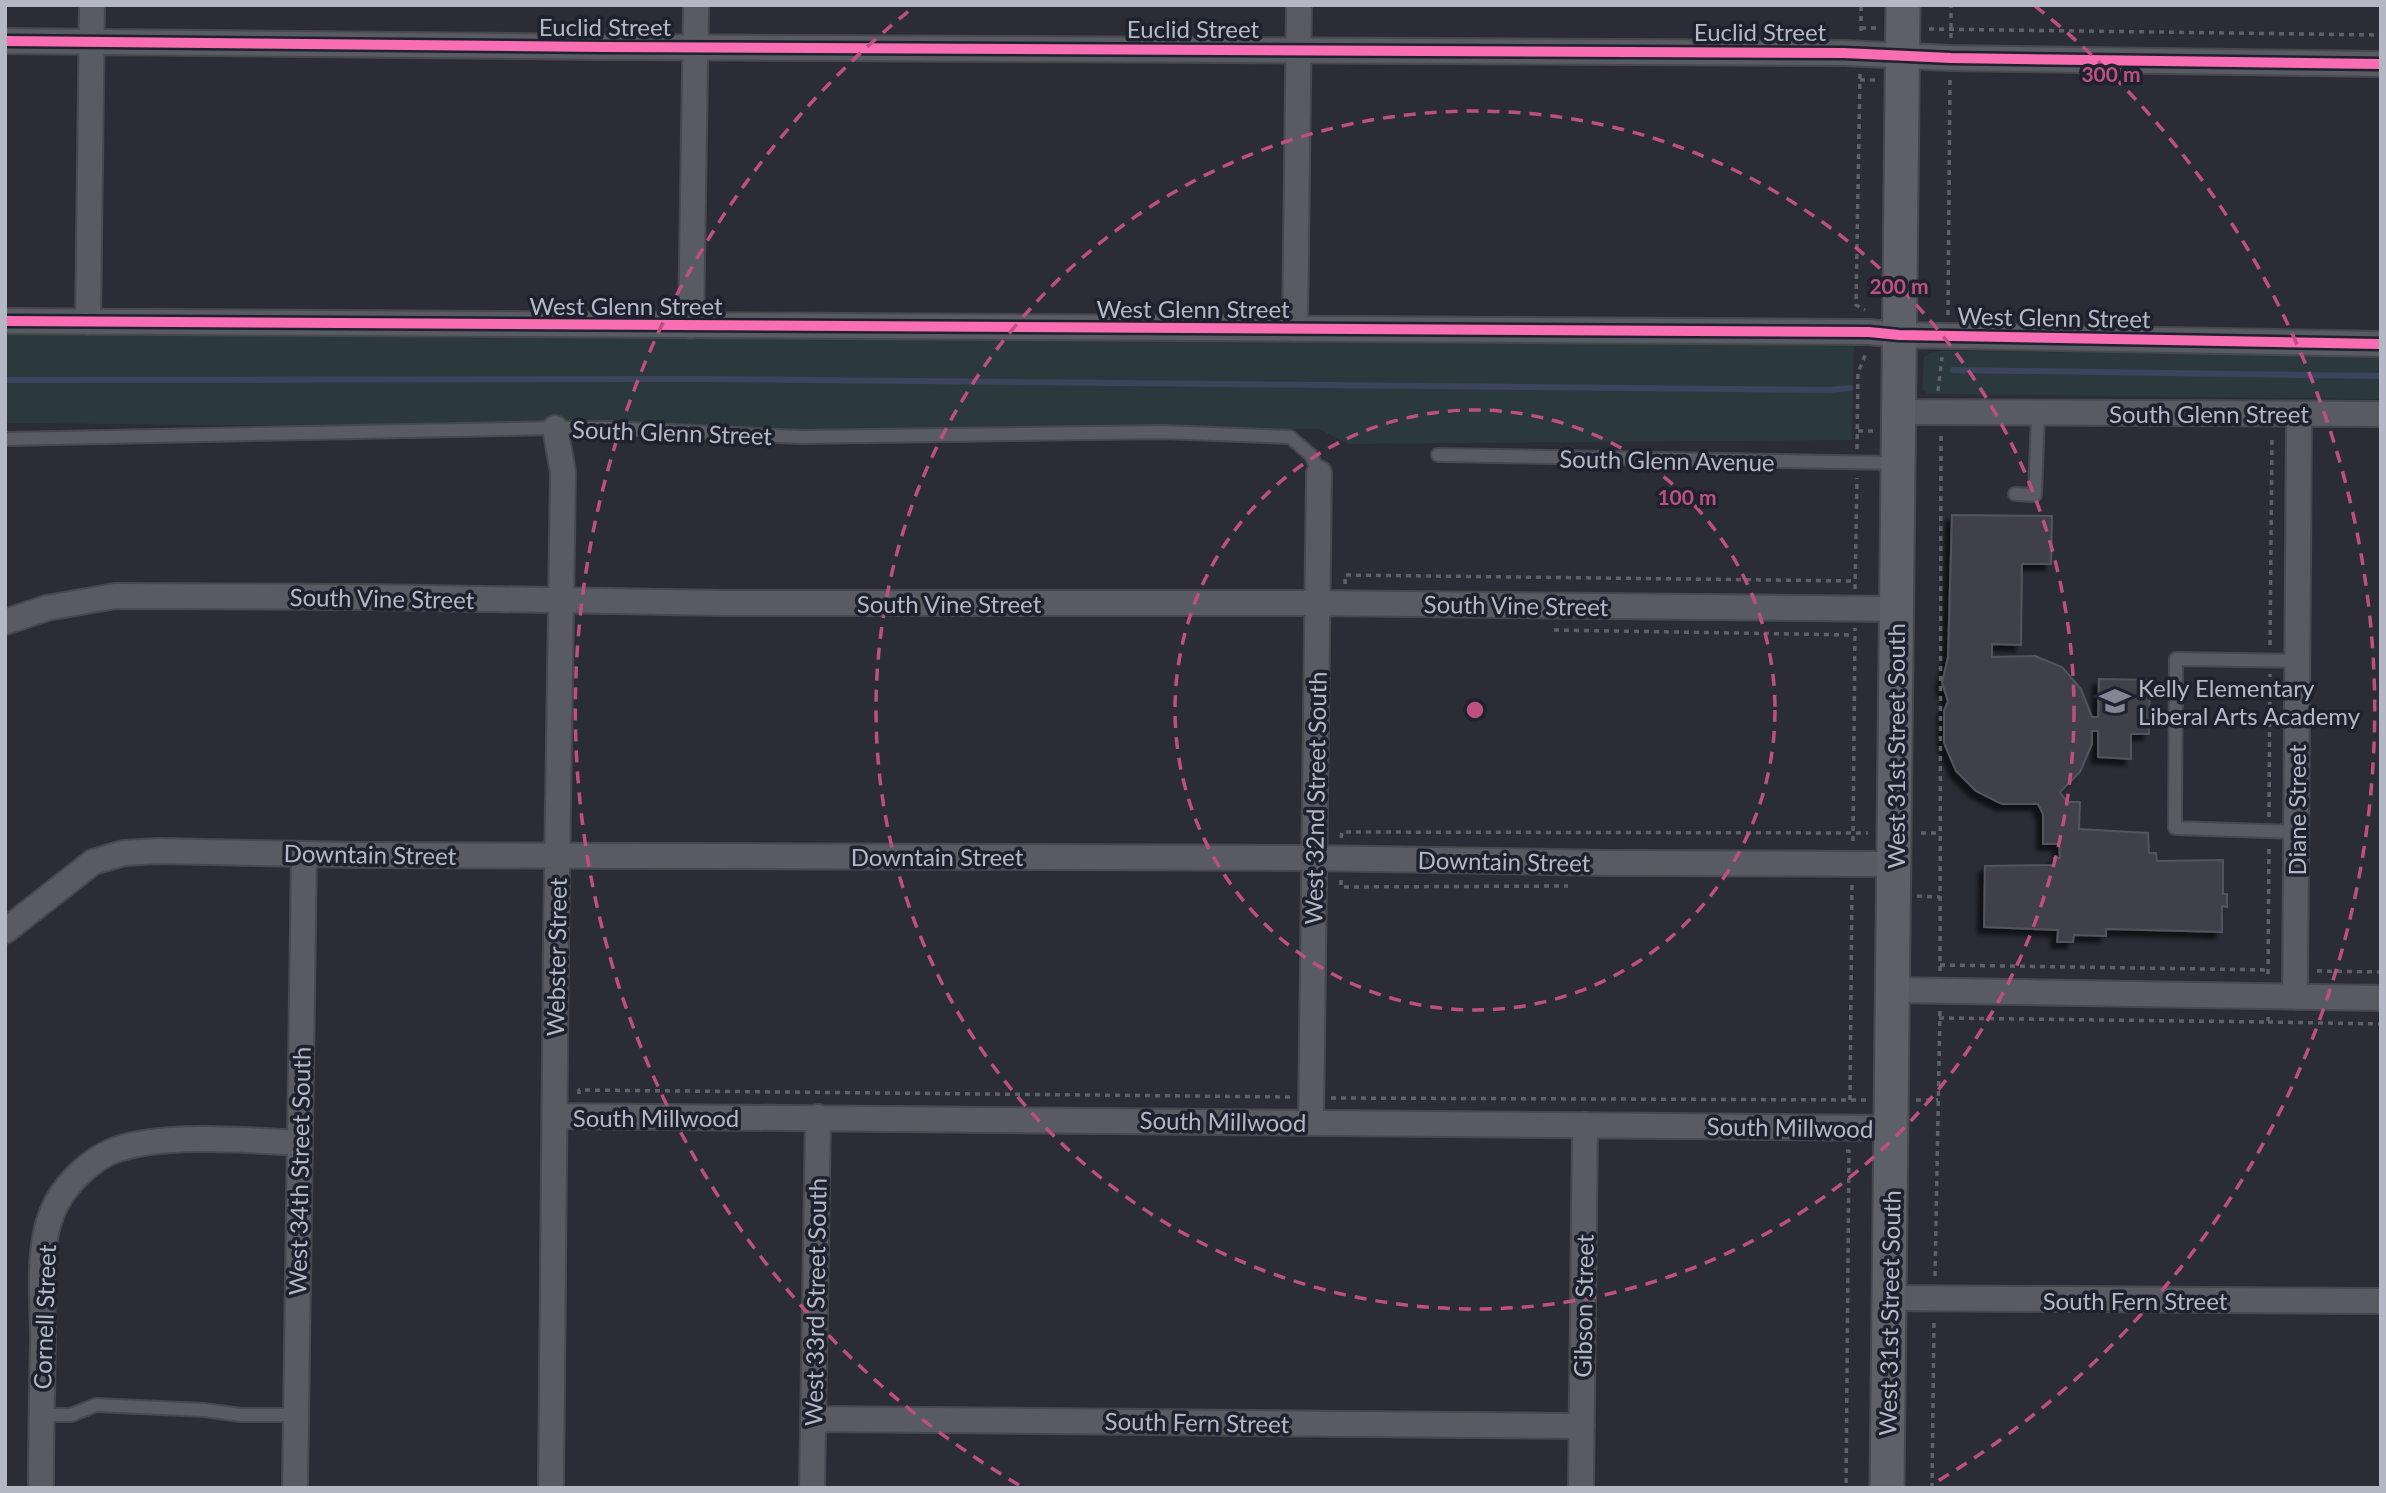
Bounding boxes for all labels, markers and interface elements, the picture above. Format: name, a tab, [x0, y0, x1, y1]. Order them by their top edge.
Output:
street label: Euclid Street	[539, 12, 672, 41]
street label: Euclid Street	[1127, 14, 1260, 43]
street label: Euclid Street	[1694, 17, 1827, 46]
text: 300 m	[2081, 61, 2141, 86]
text: 200 m	[1869, 273, 1929, 298]
street label: West Glenn Street	[529, 291, 723, 320]
street label: West Glenn Street	[1096, 294, 1290, 323]
street label: West Glenn Street	[1957, 301, 2151, 333]
street label: South Glenn Street	[2109, 399, 2309, 428]
street label: South Glenn Street	[572, 414, 773, 450]
street label: South Glenn Avenue	[1559, 444, 1775, 476]
text: 100 m	[1657, 484, 1717, 509]
street label: South Vine Street	[289, 582, 475, 614]
street label: South Vine Street	[857, 589, 1042, 618]
street label: South Vine Street	[1423, 589, 1609, 621]
street label: West 31st Street South	[1881, 623, 1910, 869]
street label: West 32nd Street South	[1298, 671, 1332, 925]
place label: Kelly Elementary Liberal Arts Academy	[2138, 673, 2361, 730]
school or university icon: Kelly Elementary Liberal Arts Academy	[2098, 684, 2132, 718]
centre of rings	[1463, 698, 1487, 722]
street label: Diane Street	[2282, 744, 2311, 876]
street label: Downtain Street	[283, 838, 457, 870]
street label: Downtain Street	[851, 842, 1024, 871]
street label: Downtain Street	[1417, 845, 1591, 877]
street label: Webster Street	[540, 877, 572, 1037]
street label: West 34th Street South	[282, 1046, 316, 1296]
street label: South Millwood	[573, 1103, 739, 1132]
street label: South Millwood	[1139, 1105, 1307, 1137]
street label: South Millwood	[1706, 1111, 1874, 1143]
street label: West 33rd Street South	[798, 1178, 832, 1426]
street label: West 31st Street South	[1872, 1190, 1906, 1436]
street label: Gibson Street	[1567, 1234, 1599, 1378]
street label: Cornell Street	[27, 1244, 61, 1390]
street label: South Fern Street	[2043, 1286, 2228, 1315]
street label: South Fern Street	[1104, 1406, 1290, 1438]

